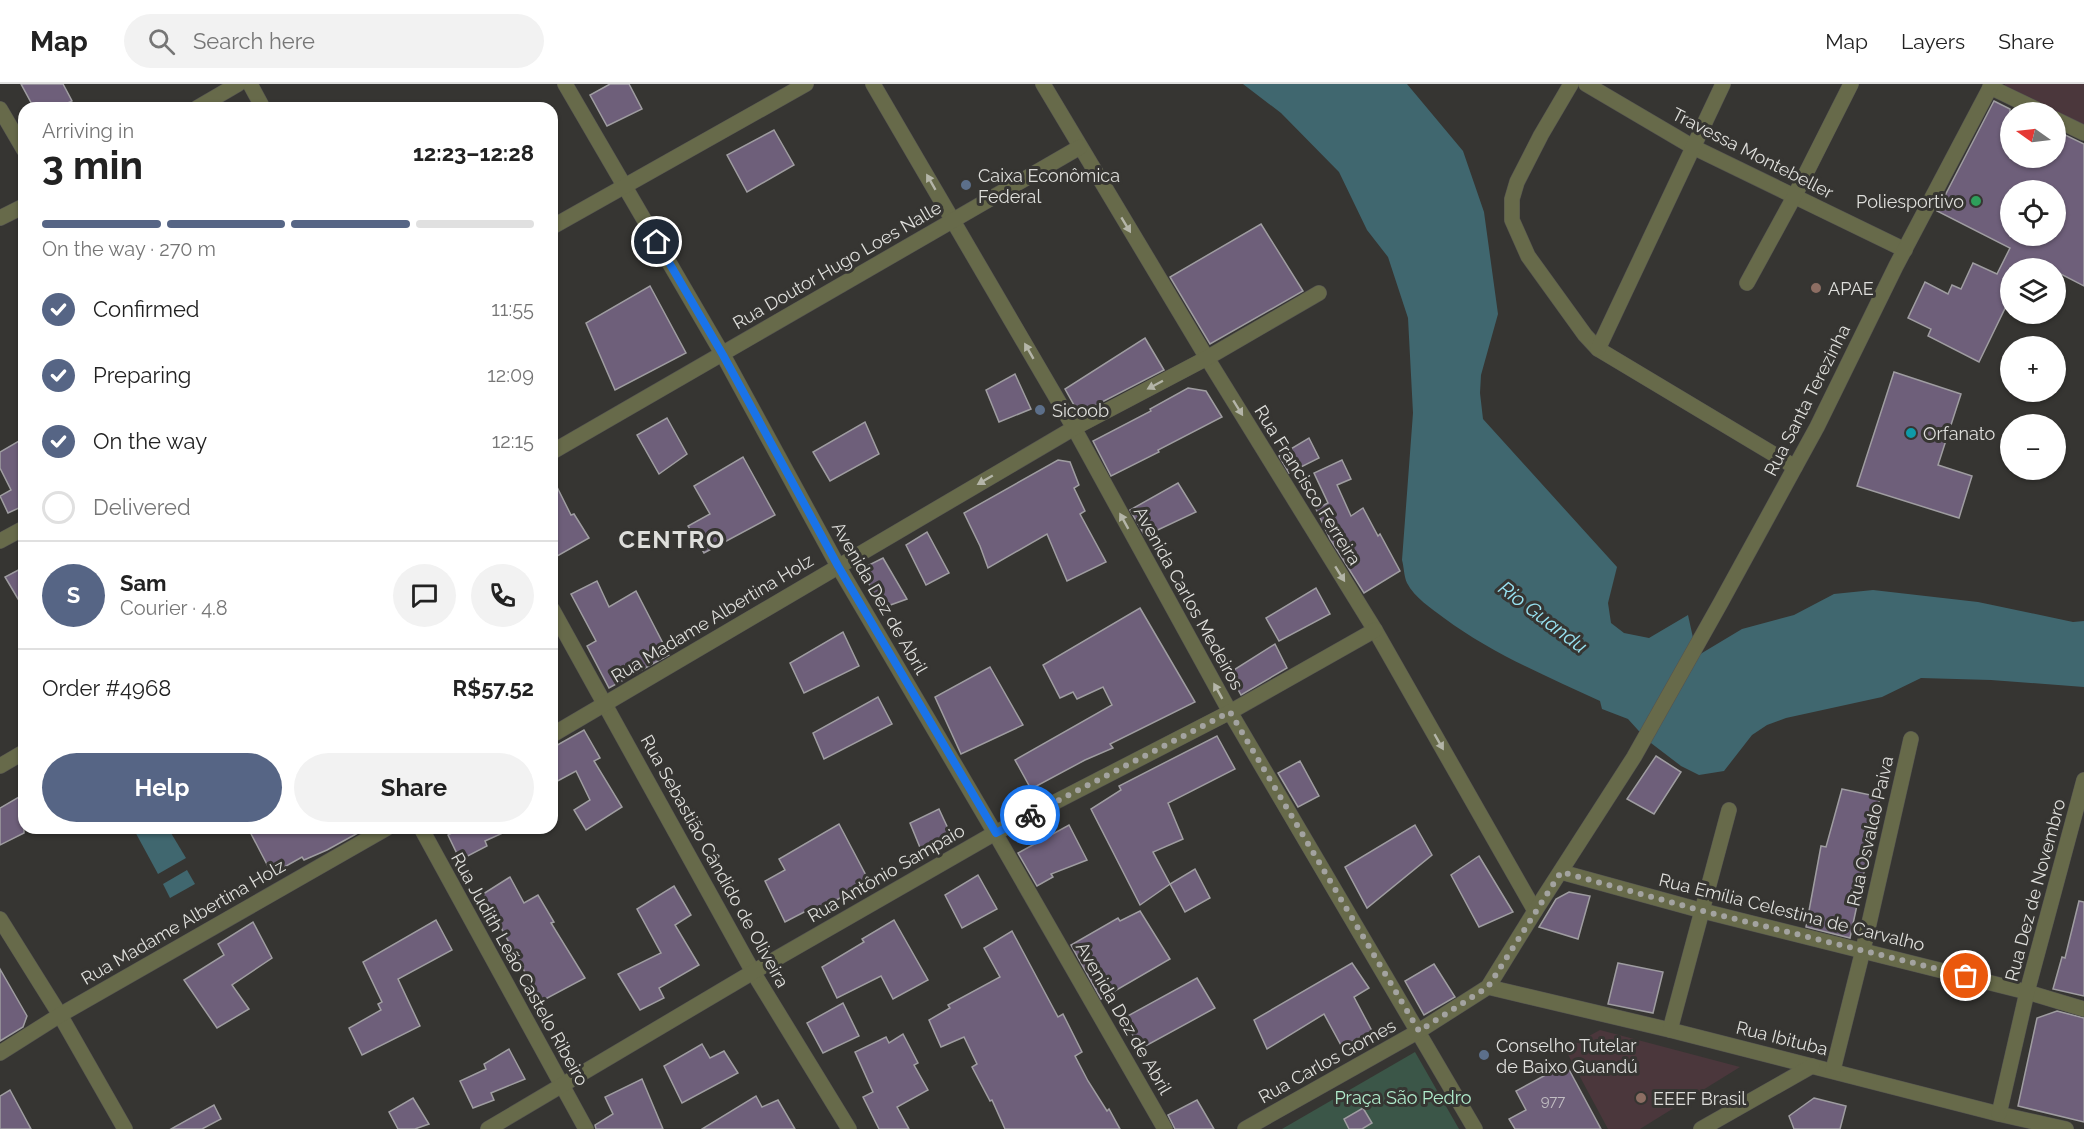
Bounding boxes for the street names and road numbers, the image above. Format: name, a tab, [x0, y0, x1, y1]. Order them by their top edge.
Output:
street label: Travessa Montebeller	[1669, 103, 1838, 203]
street label: Rua Doutor Hugo Loes Nalle	[729, 196, 945, 333]
street label: Rua Santa Terezinha	[1760, 321, 1854, 479]
street label: Rua Francisco Ferreira	[1250, 401, 1366, 569]
street label: Avenida Carlos Medeiros	[1130, 503, 1248, 693]
street label: Avenida Dez de Abril	[828, 518, 932, 678]
street label: Rua Madame Albertina Holz	[607, 549, 817, 687]
street label: Rua Sebastião Cândido de Oliveira	[637, 731, 793, 991]
street label: Rua Osvaldo Paiva	[1843, 754, 1897, 908]
street label: Rua Dez de Novembro	[2001, 796, 2070, 984]
street label: Rua Antônio Sampaio	[804, 819, 969, 927]
street label: Rua Judith Leão Castelo Ribeiro	[447, 849, 593, 1089]
street label: Rua Madame Albertina Holz	[77, 855, 289, 989]
street label: Rua Emília Celestina de Carvalho	[1657, 869, 1927, 955]
street label: Avenida Dez de Abril	[1072, 938, 1176, 1098]
street label: Rua Carlos Gomes	[1255, 1014, 1399, 1107]
street label: Rua Ibituba	[1734, 1016, 1830, 1060]

